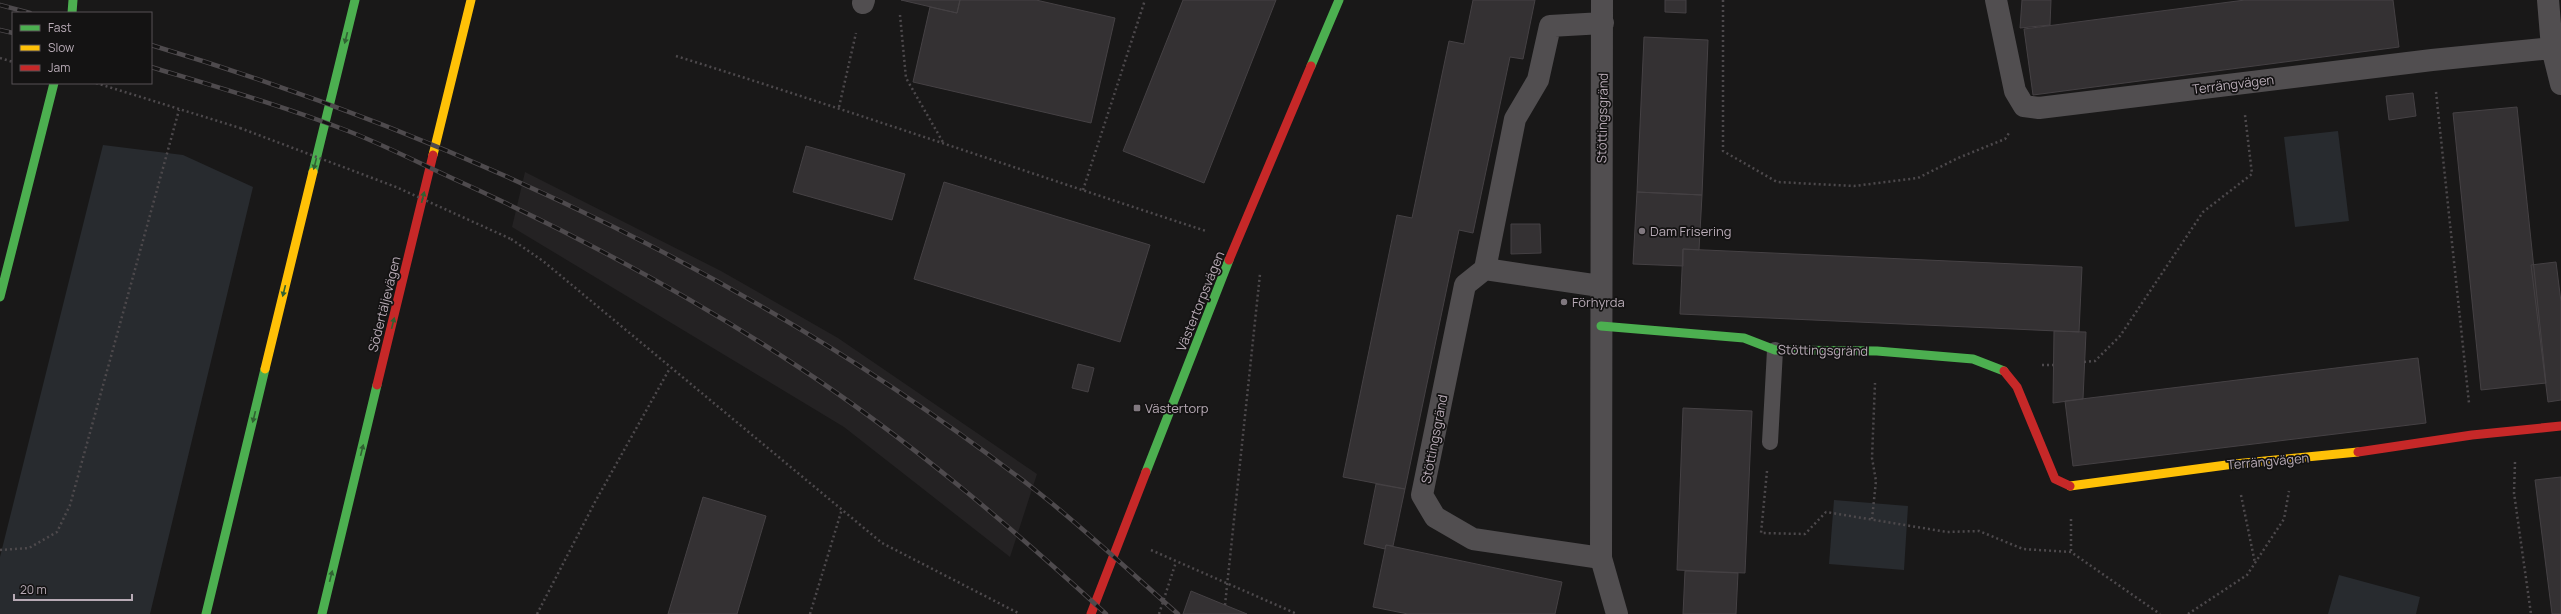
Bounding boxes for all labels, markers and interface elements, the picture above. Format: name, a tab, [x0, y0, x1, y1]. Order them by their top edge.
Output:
legend	[12, 12, 152, 84]
text: Fast	[48, 19, 72, 36]
one-way arrow	[342, 32, 348, 44]
text: Slow	[48, 39, 74, 56]
text: Jam	[48, 59, 70, 76]
street label: Terrängvägen	[2191, 70, 2275, 98]
street label: Stöttingsgränd	[1592, 73, 1612, 163]
one-way arrow	[312, 158, 318, 170]
one-way arrow	[421, 191, 427, 203]
place label: Dam Frisering	[1650, 222, 1731, 240]
marker: Dam Frisering	[1637, 226, 1647, 236]
street label: Västertorpsvägen	[1172, 248, 1228, 354]
street label: Södertäljevägen	[363, 254, 405, 354]
one-way arrow	[281, 284, 287, 297]
place label: Förhyrda	[1572, 293, 1625, 311]
marker: Förhyrda	[1559, 297, 1569, 307]
one-way arrow	[390, 317, 396, 330]
street label: Stöttingsgränd	[1778, 340, 1868, 360]
street label: Stöttingsgränd	[1417, 393, 1451, 485]
place label: Västertorp	[1145, 399, 1209, 417]
marker: Västertorp	[1132, 403, 1142, 413]
one-way arrow	[250, 411, 256, 423]
one-way arrow	[359, 444, 365, 456]
street label: Terrängvägen	[2226, 448, 2310, 474]
one-way arrow	[329, 570, 335, 582]
scale bar	[14, 576, 132, 602]
text: 20 m	[20, 581, 47, 598]

